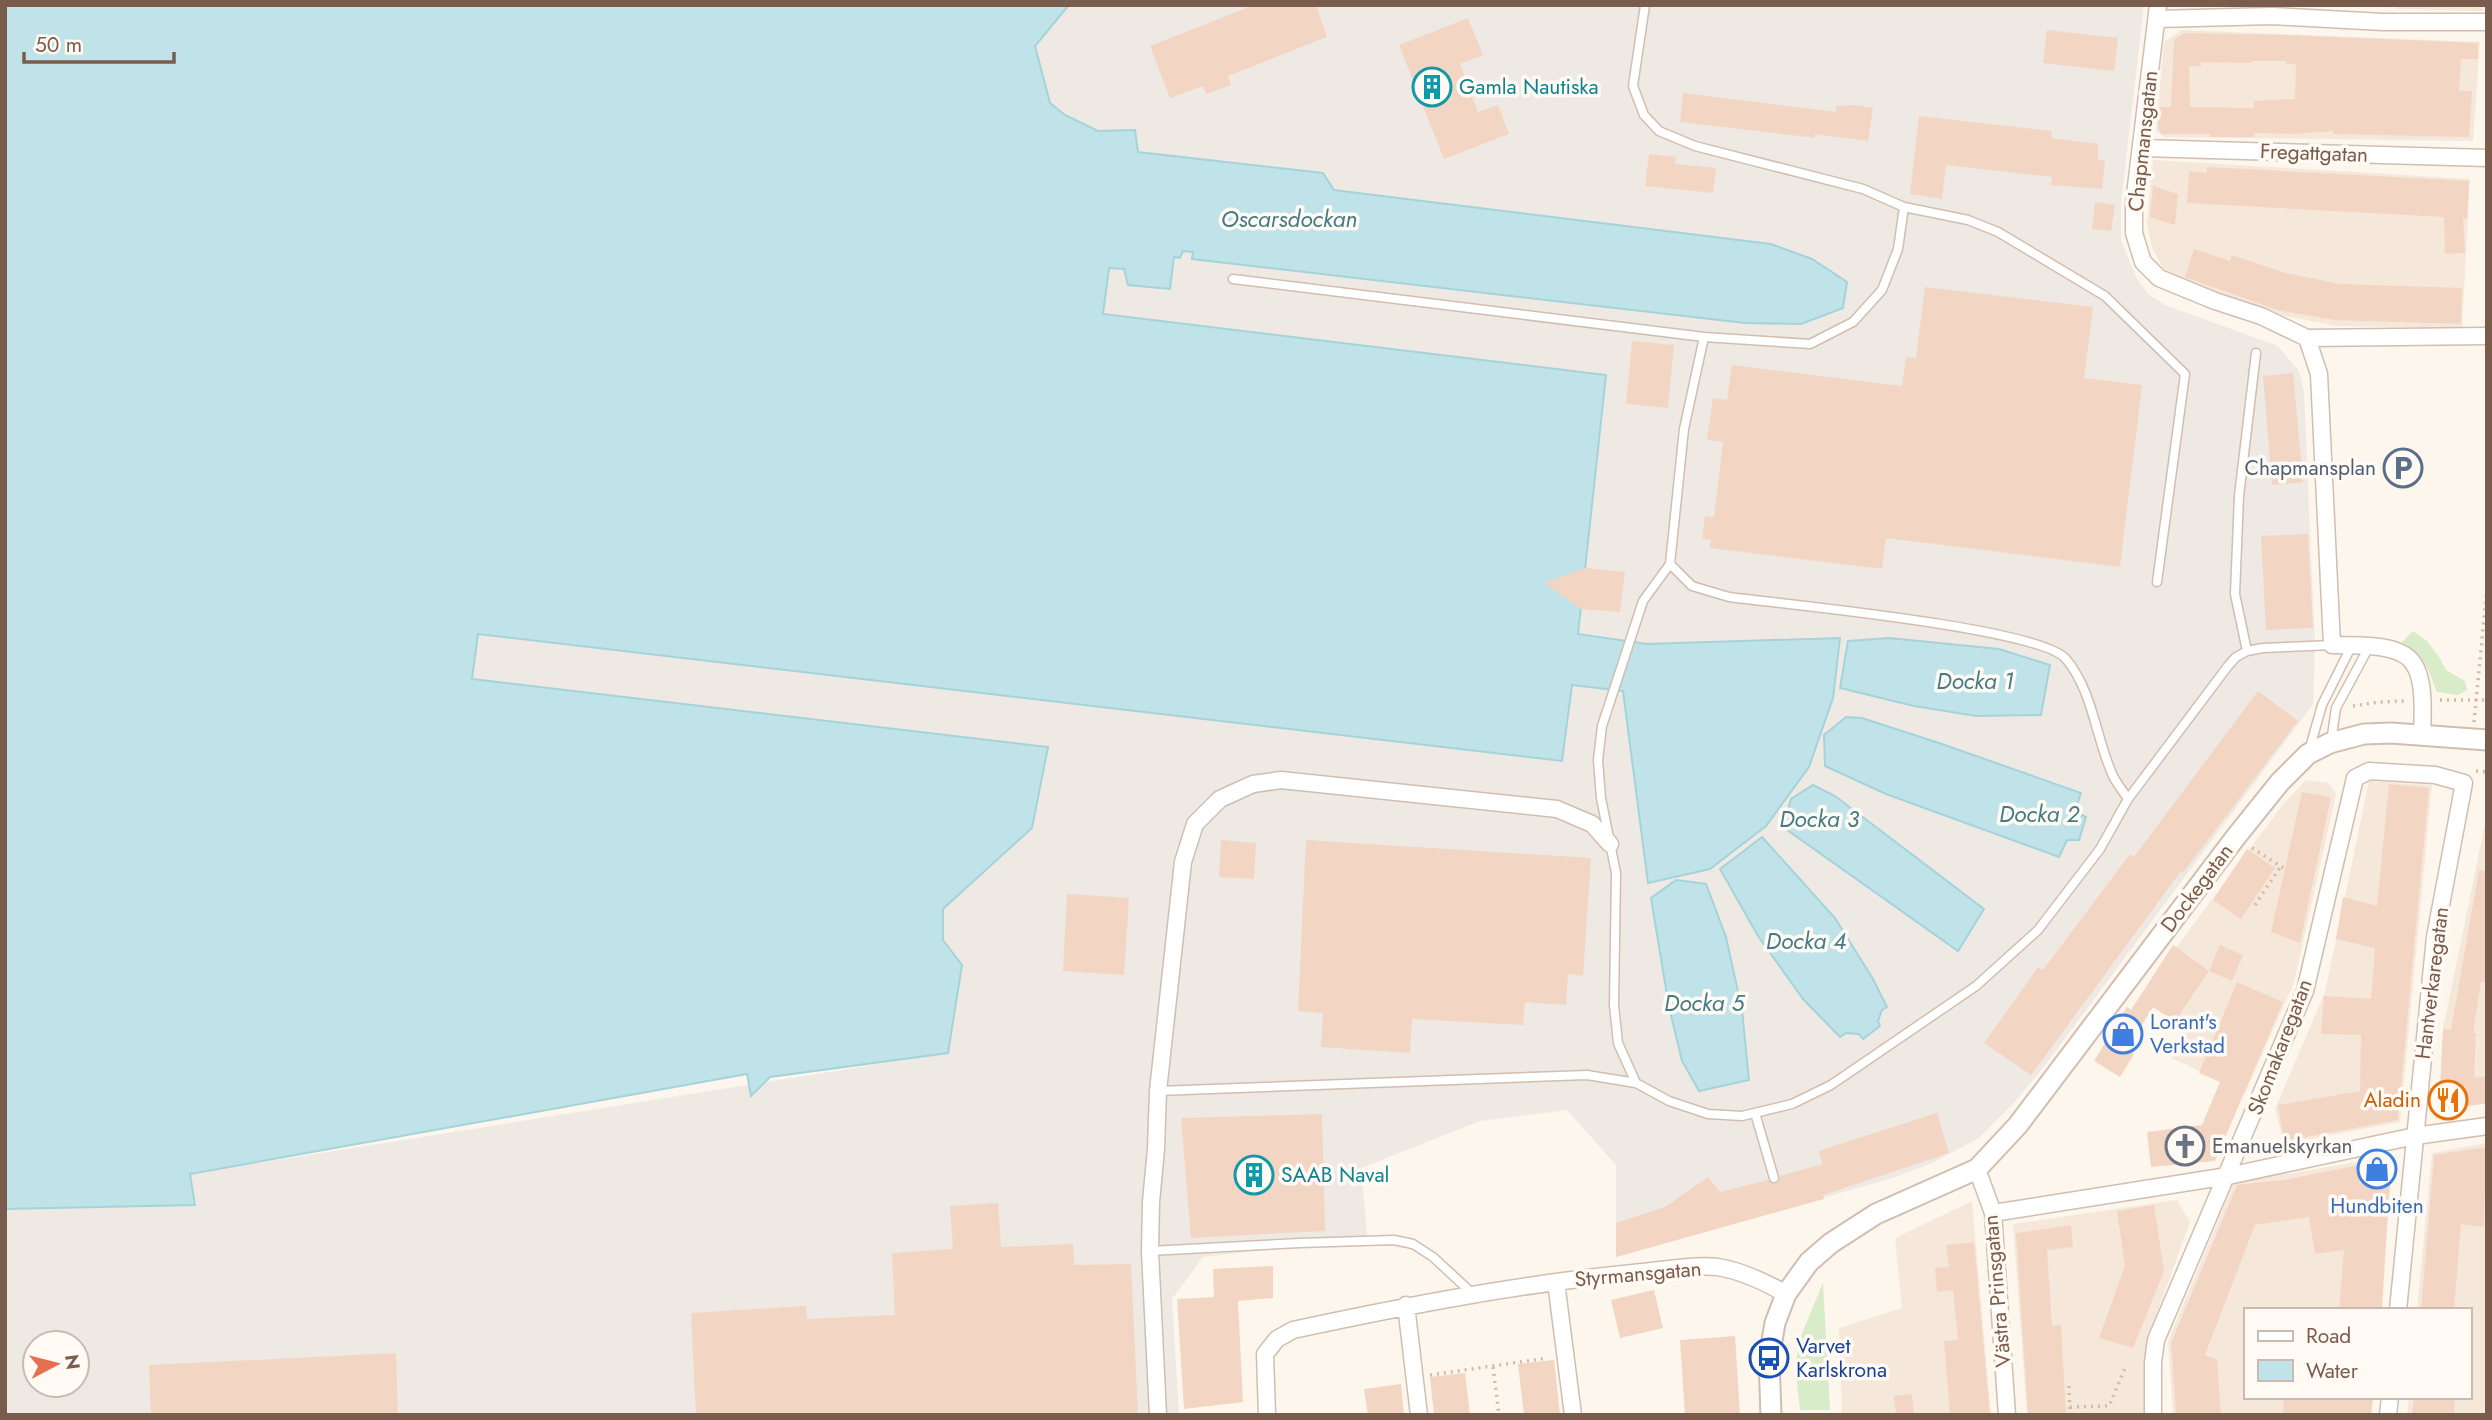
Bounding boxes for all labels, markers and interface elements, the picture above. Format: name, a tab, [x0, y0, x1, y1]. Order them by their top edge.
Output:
scale bar	[24, 21, 175, 65]
text: 50 m	[35, 30, 82, 60]
building icon: Gamla Nautiska	[1411, 66, 1453, 108]
street label: Chapmansgatan	[2121, 69, 2165, 213]
place label: Gamla Nautiska	[1459, 72, 1599, 102]
street label: Fregattgatan	[2259, 136, 2369, 170]
water label: Oscarsdockan	[1221, 202, 1357, 236]
parking icon: Chapmansplan	[2382, 447, 2424, 489]
place label: Chapmansplan	[2245, 453, 2376, 483]
water label: Docka 1	[1936, 664, 2014, 698]
water label: Docka 2	[1999, 797, 2080, 831]
water label: Docka 3	[1779, 802, 1860, 836]
street label: Dockegatan	[2154, 838, 2240, 938]
street label: Hantverkaregatan	[2408, 905, 2456, 1061]
water label: Docka 4	[1766, 924, 1846, 958]
street label: Skomakaregatan	[2240, 975, 2320, 1119]
water label: Docka 5	[1664, 986, 1745, 1020]
place label: Lorant's Verkstad	[2150, 1007, 2225, 1061]
shop icon: Lorant's Verkstad	[2102, 1013, 2144, 1055]
restaurant icon: Aladin	[2427, 1079, 2469, 1121]
place label: Aladin	[2364, 1085, 2421, 1115]
church icon: Emanuelskyrkan	[2164, 1125, 2206, 1167]
place label: Emanuelskyrkan	[2212, 1131, 2353, 1161]
shop icon: Hundbiten	[2356, 1148, 2398, 1190]
building icon: SAAB Naval	[1233, 1154, 1275, 1196]
place label: SAAB Naval	[1281, 1160, 1389, 1190]
place label: Hundbiten	[2330, 1191, 2424, 1221]
street label: Västra Prinsgatan	[1975, 1214, 2019, 1368]
street label: Styrmansgatan	[1573, 1254, 1703, 1294]
legend	[2244, 1308, 2471, 1399]
text: Road	[2306, 1321, 2351, 1351]
north arrow	[21, 1329, 91, 1399]
place label: Varvet Karlskrona	[1796, 1331, 1887, 1385]
bus stop icon: Varvet Karlskrona	[1748, 1337, 1790, 1379]
text: N	[58, 1353, 87, 1371]
text: Water	[2306, 1356, 2359, 1386]

